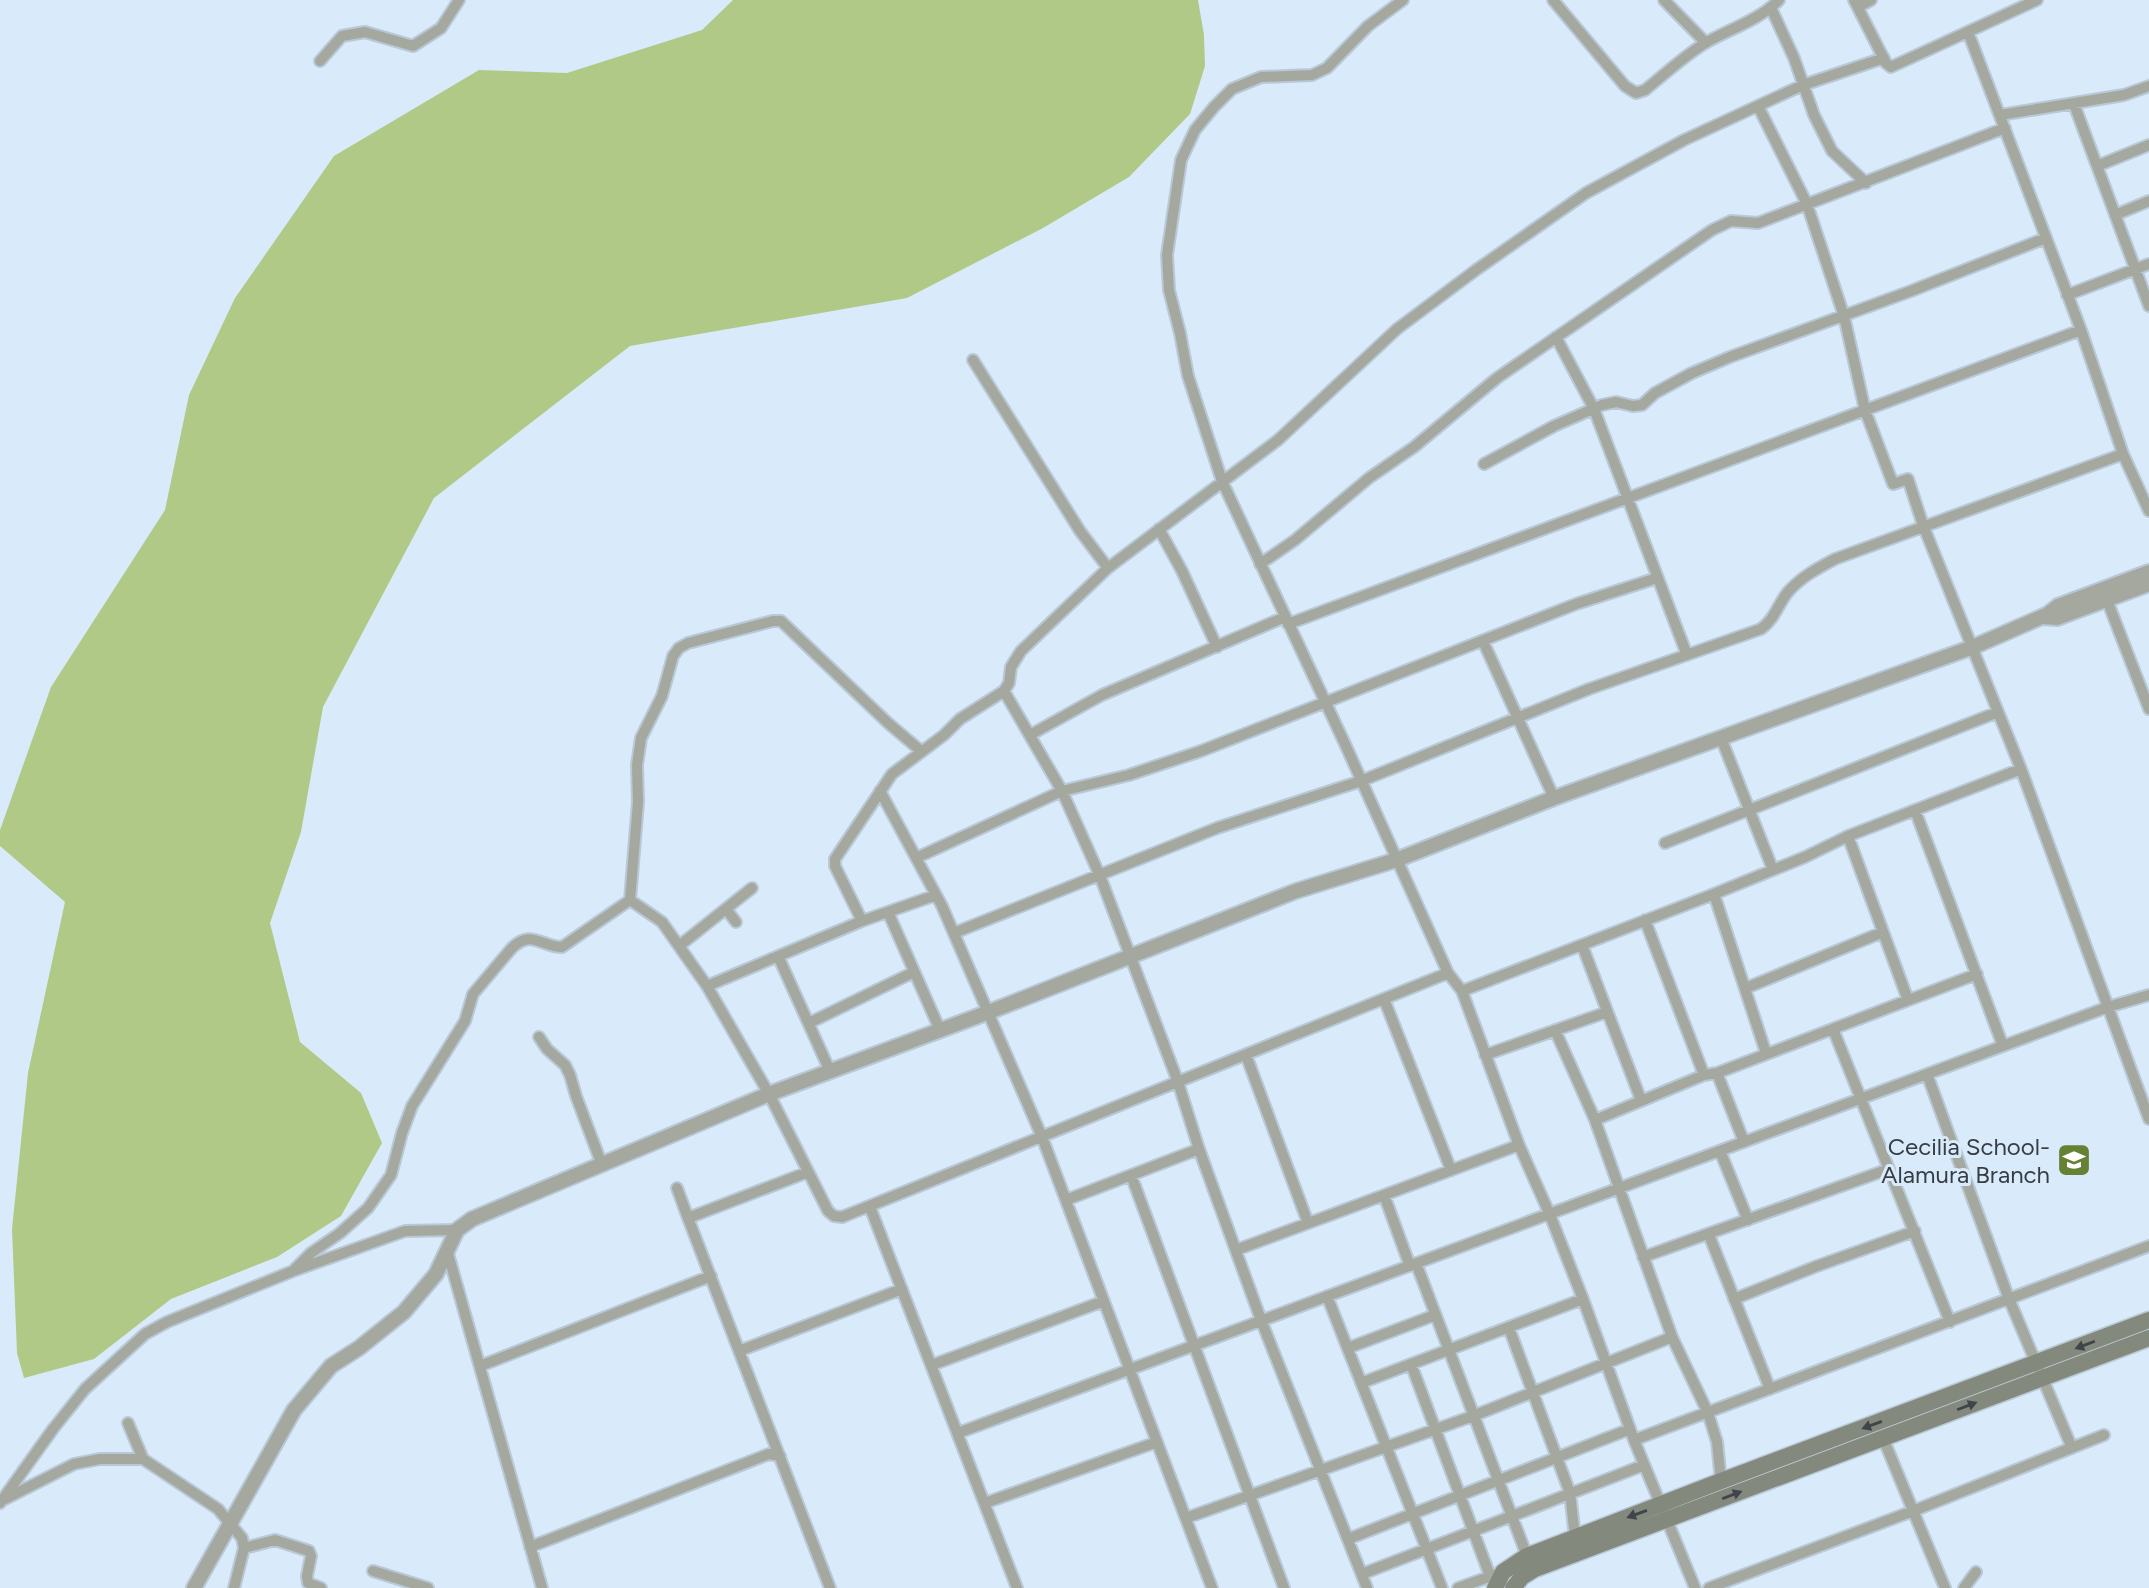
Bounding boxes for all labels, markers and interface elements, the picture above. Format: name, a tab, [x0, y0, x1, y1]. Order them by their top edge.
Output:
place label: Cecilia School- Alamura Branch	[1881, 1132, 2050, 1189]
school or university icon: Cecilia School- Alamura Branch	[2055, 1141, 2093, 1179]
one-way arrow	[2075, 1339, 2096, 1350]
one-way arrow	[1957, 1400, 1978, 1411]
one-way arrow	[1862, 1420, 1883, 1431]
one-way arrow	[1721, 1490, 1742, 1501]
one-way arrow	[1626, 1509, 1647, 1520]

